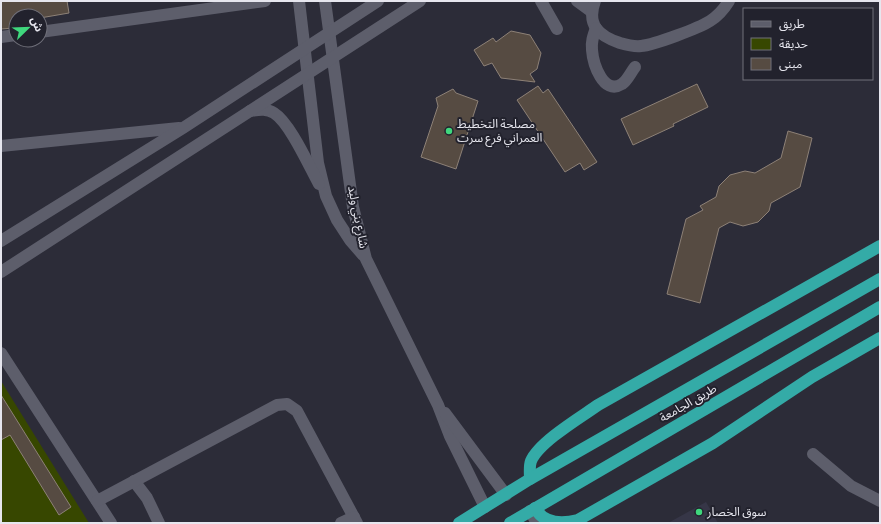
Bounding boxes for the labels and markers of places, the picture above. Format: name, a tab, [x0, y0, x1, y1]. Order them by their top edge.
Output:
place label: مصلحة التخطيط العمراني فرع سرت	[457, 117, 542, 148]
marker: مصلحة التخطيط العمراني فرع سرت	[444, 126, 454, 136]
place label: سوق الخصار	[706, 505, 767, 519]
marker: سوق الخصار	[694, 507, 704, 517]

